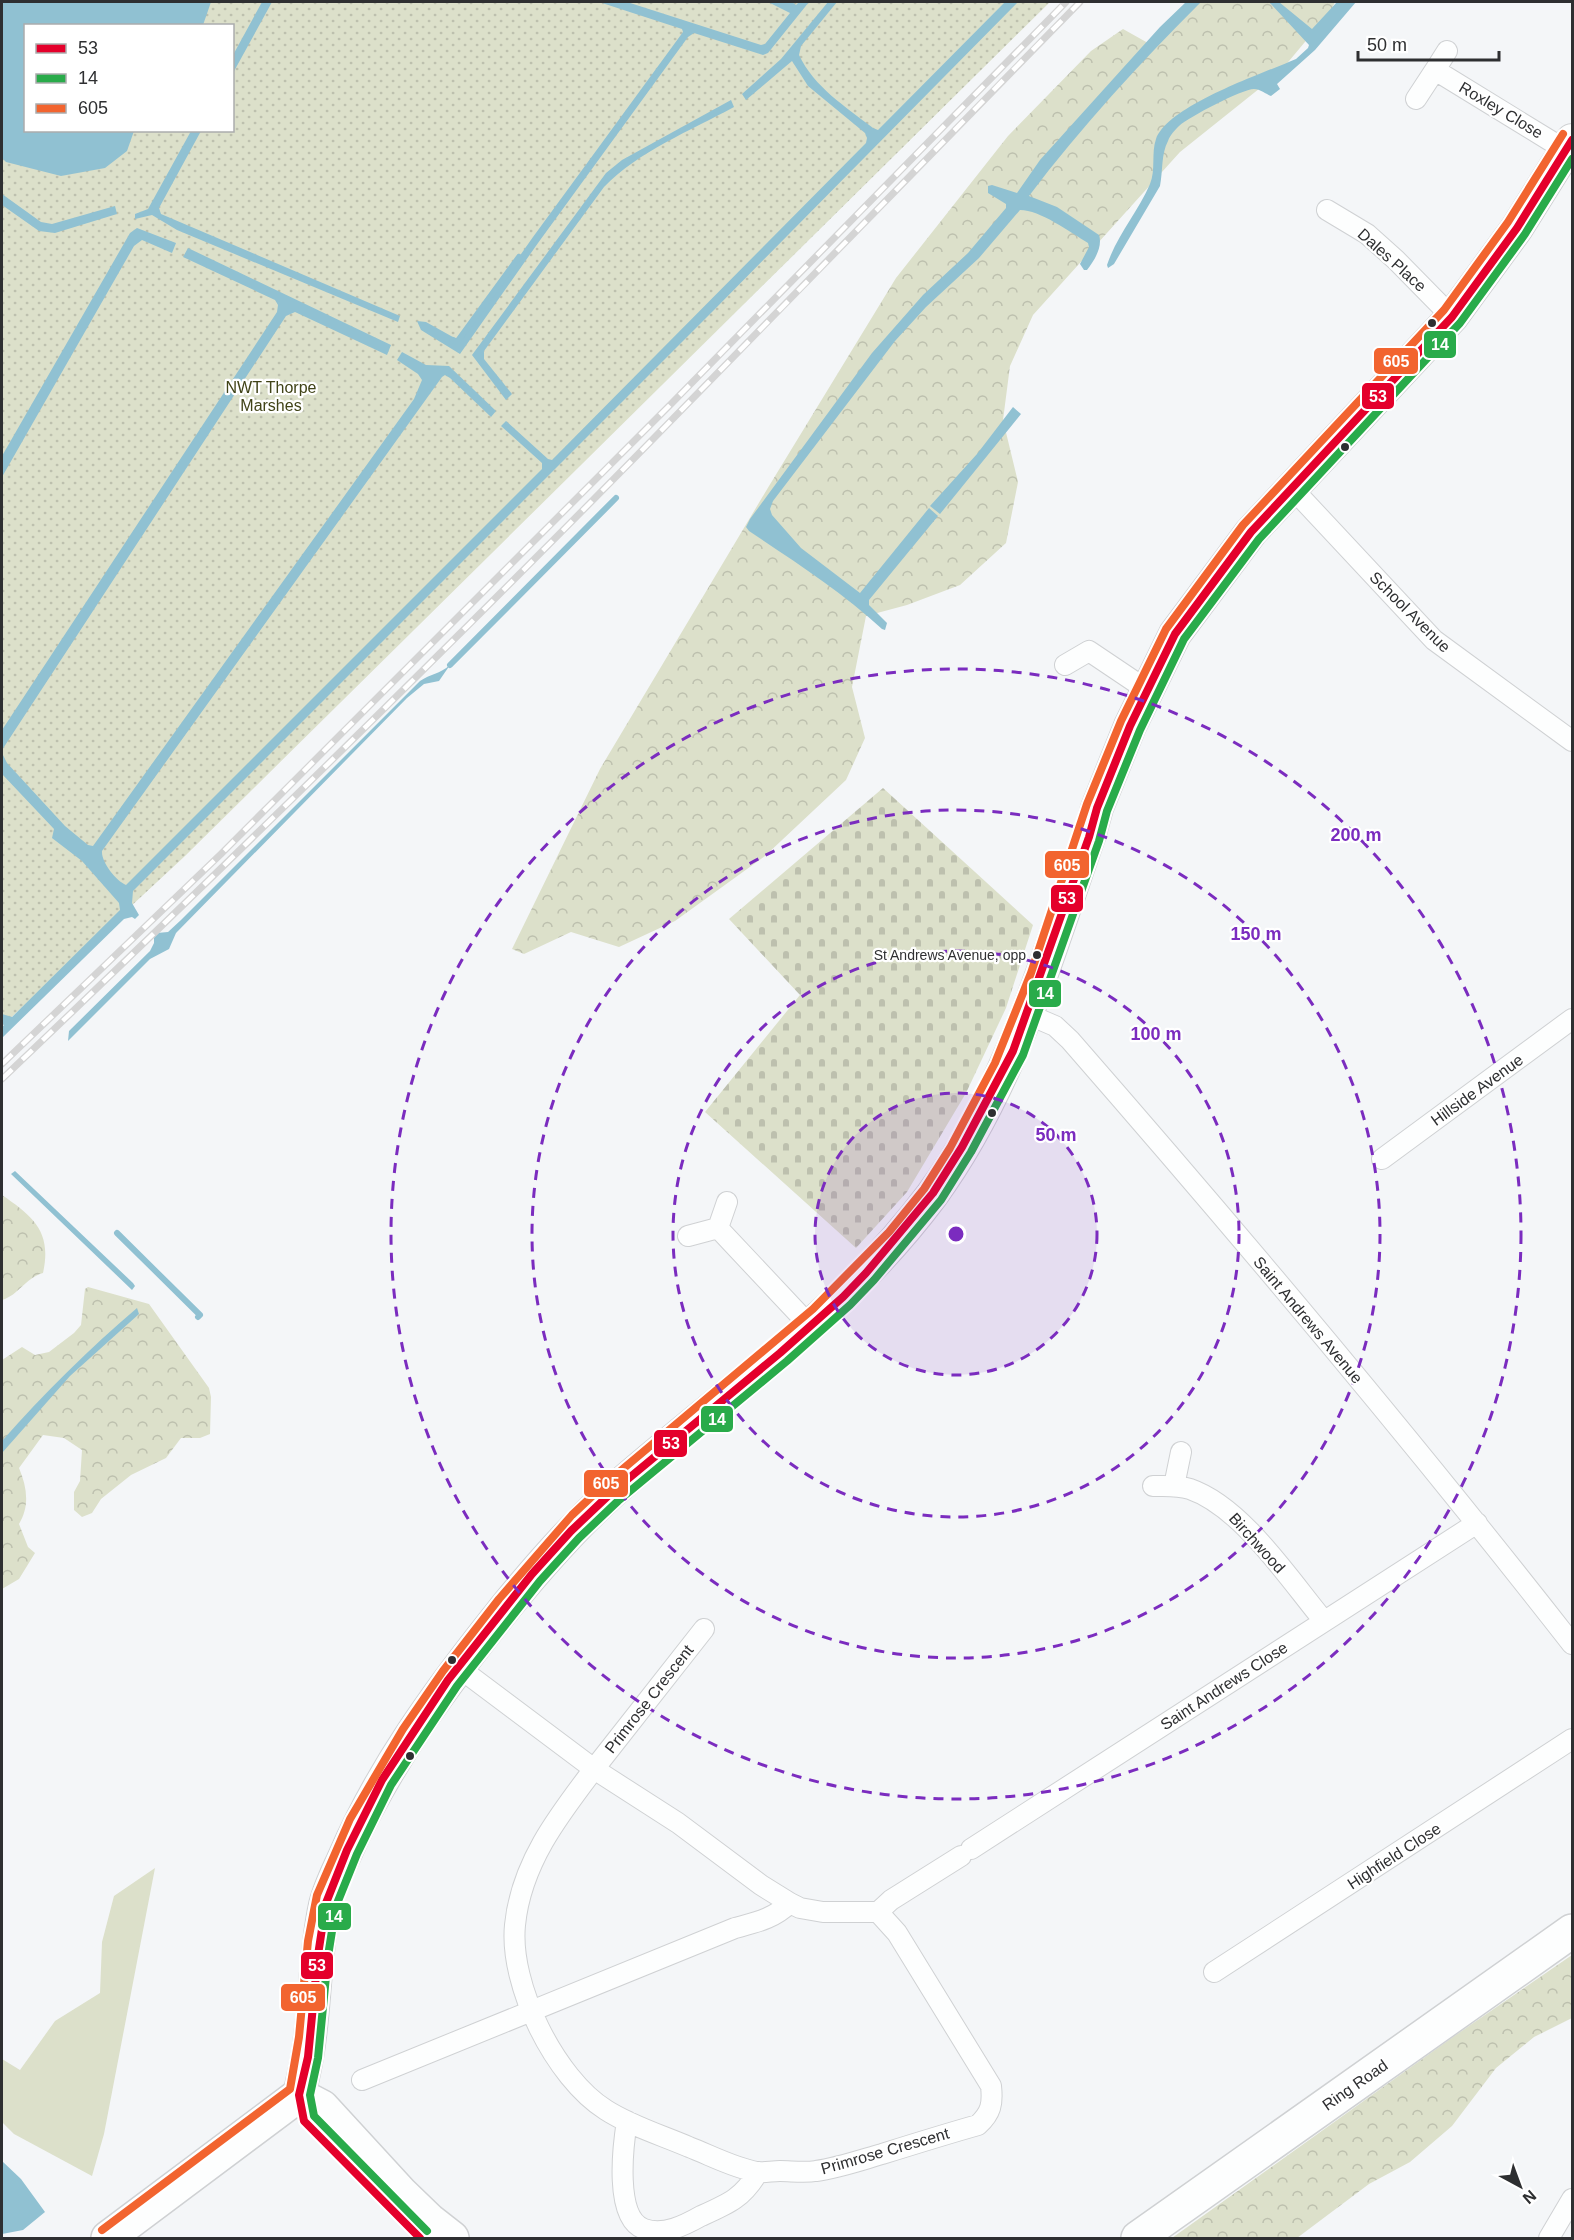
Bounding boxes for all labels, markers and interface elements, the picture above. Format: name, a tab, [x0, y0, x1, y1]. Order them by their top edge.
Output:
legend	[24, 24, 234, 132]
scale bar	[1358, 24, 1499, 62]
text: 50 m	[1367, 35, 1407, 55]
text: 53	[78, 38, 98, 58]
text: 14	[78, 68, 98, 88]
street label: Roxley Close	[1456, 78, 1546, 142]
text: 605	[78, 98, 108, 118]
street label: Dales Place	[1355, 225, 1429, 295]
unlabelled marker	[1426, 317, 1438, 329]
line badge: 14	[1423, 330, 1457, 359]
text: 14	[1431, 336, 1449, 353]
line badge: 605	[1373, 347, 1419, 375]
text: 605	[1383, 353, 1409, 370]
park label: NWT Thorpe Marshes	[226, 379, 317, 414]
line badge: 53	[1361, 382, 1395, 410]
text: 53	[1369, 388, 1387, 405]
unlabelled marker	[1339, 441, 1351, 453]
street label: School Avenue	[1366, 568, 1454, 656]
text: 200 m	[1330, 825, 1382, 845]
line badge: 605	[1044, 850, 1090, 879]
text: 605	[1054, 857, 1080, 874]
line badge: 53	[1050, 884, 1084, 913]
text: 53	[1058, 890, 1076, 907]
text: 150 m	[1230, 924, 1282, 944]
place label: St Andrews Avenue, opp	[874, 947, 1026, 963]
marker: St Andrews Avenue, opp	[1031, 949, 1043, 961]
line badge: 14	[1028, 979, 1062, 1008]
text: 14	[1036, 985, 1054, 1002]
text: 100 m	[1130, 1024, 1182, 1044]
street label: Hillside Avenue	[1428, 1051, 1526, 1129]
unlabelled marker	[986, 1107, 998, 1119]
text: 50 m	[1035, 1125, 1077, 1145]
centre of rings	[946, 1224, 966, 1244]
street label: Saint Andrews Avenue	[1250, 1253, 1366, 1387]
line badge: 14	[700, 1405, 734, 1433]
text: 14	[708, 1411, 726, 1428]
line badge: 53	[653, 1429, 688, 1458]
text: 53	[662, 1435, 680, 1452]
line badge: 605	[583, 1469, 629, 1498]
text: 605	[593, 1475, 619, 1492]
street label: Birchwood	[1226, 1510, 1288, 1576]
street label: Saint Andrews Close	[1157, 1639, 1291, 1733]
street label: Primrose Crescent	[602, 1641, 697, 1756]
unlabelled marker	[446, 1654, 458, 1666]
unlabelled marker	[404, 1750, 416, 1762]
street label: Highfield Close	[1344, 1820, 1444, 1892]
line badge: 14	[317, 1902, 352, 1931]
text: 14	[325, 1908, 343, 1925]
line badge: 53	[300, 1951, 334, 1980]
text: 53	[308, 1957, 326, 1974]
line badge: 605	[280, 1983, 326, 2012]
text: 605	[290, 1989, 316, 2006]
street label: Ring Road	[1319, 2056, 1391, 2114]
street label: Primrose Crescent	[819, 2124, 952, 2177]
north arrow	[1490, 2156, 1550, 2216]
text: N	[1520, 2187, 1539, 2207]

